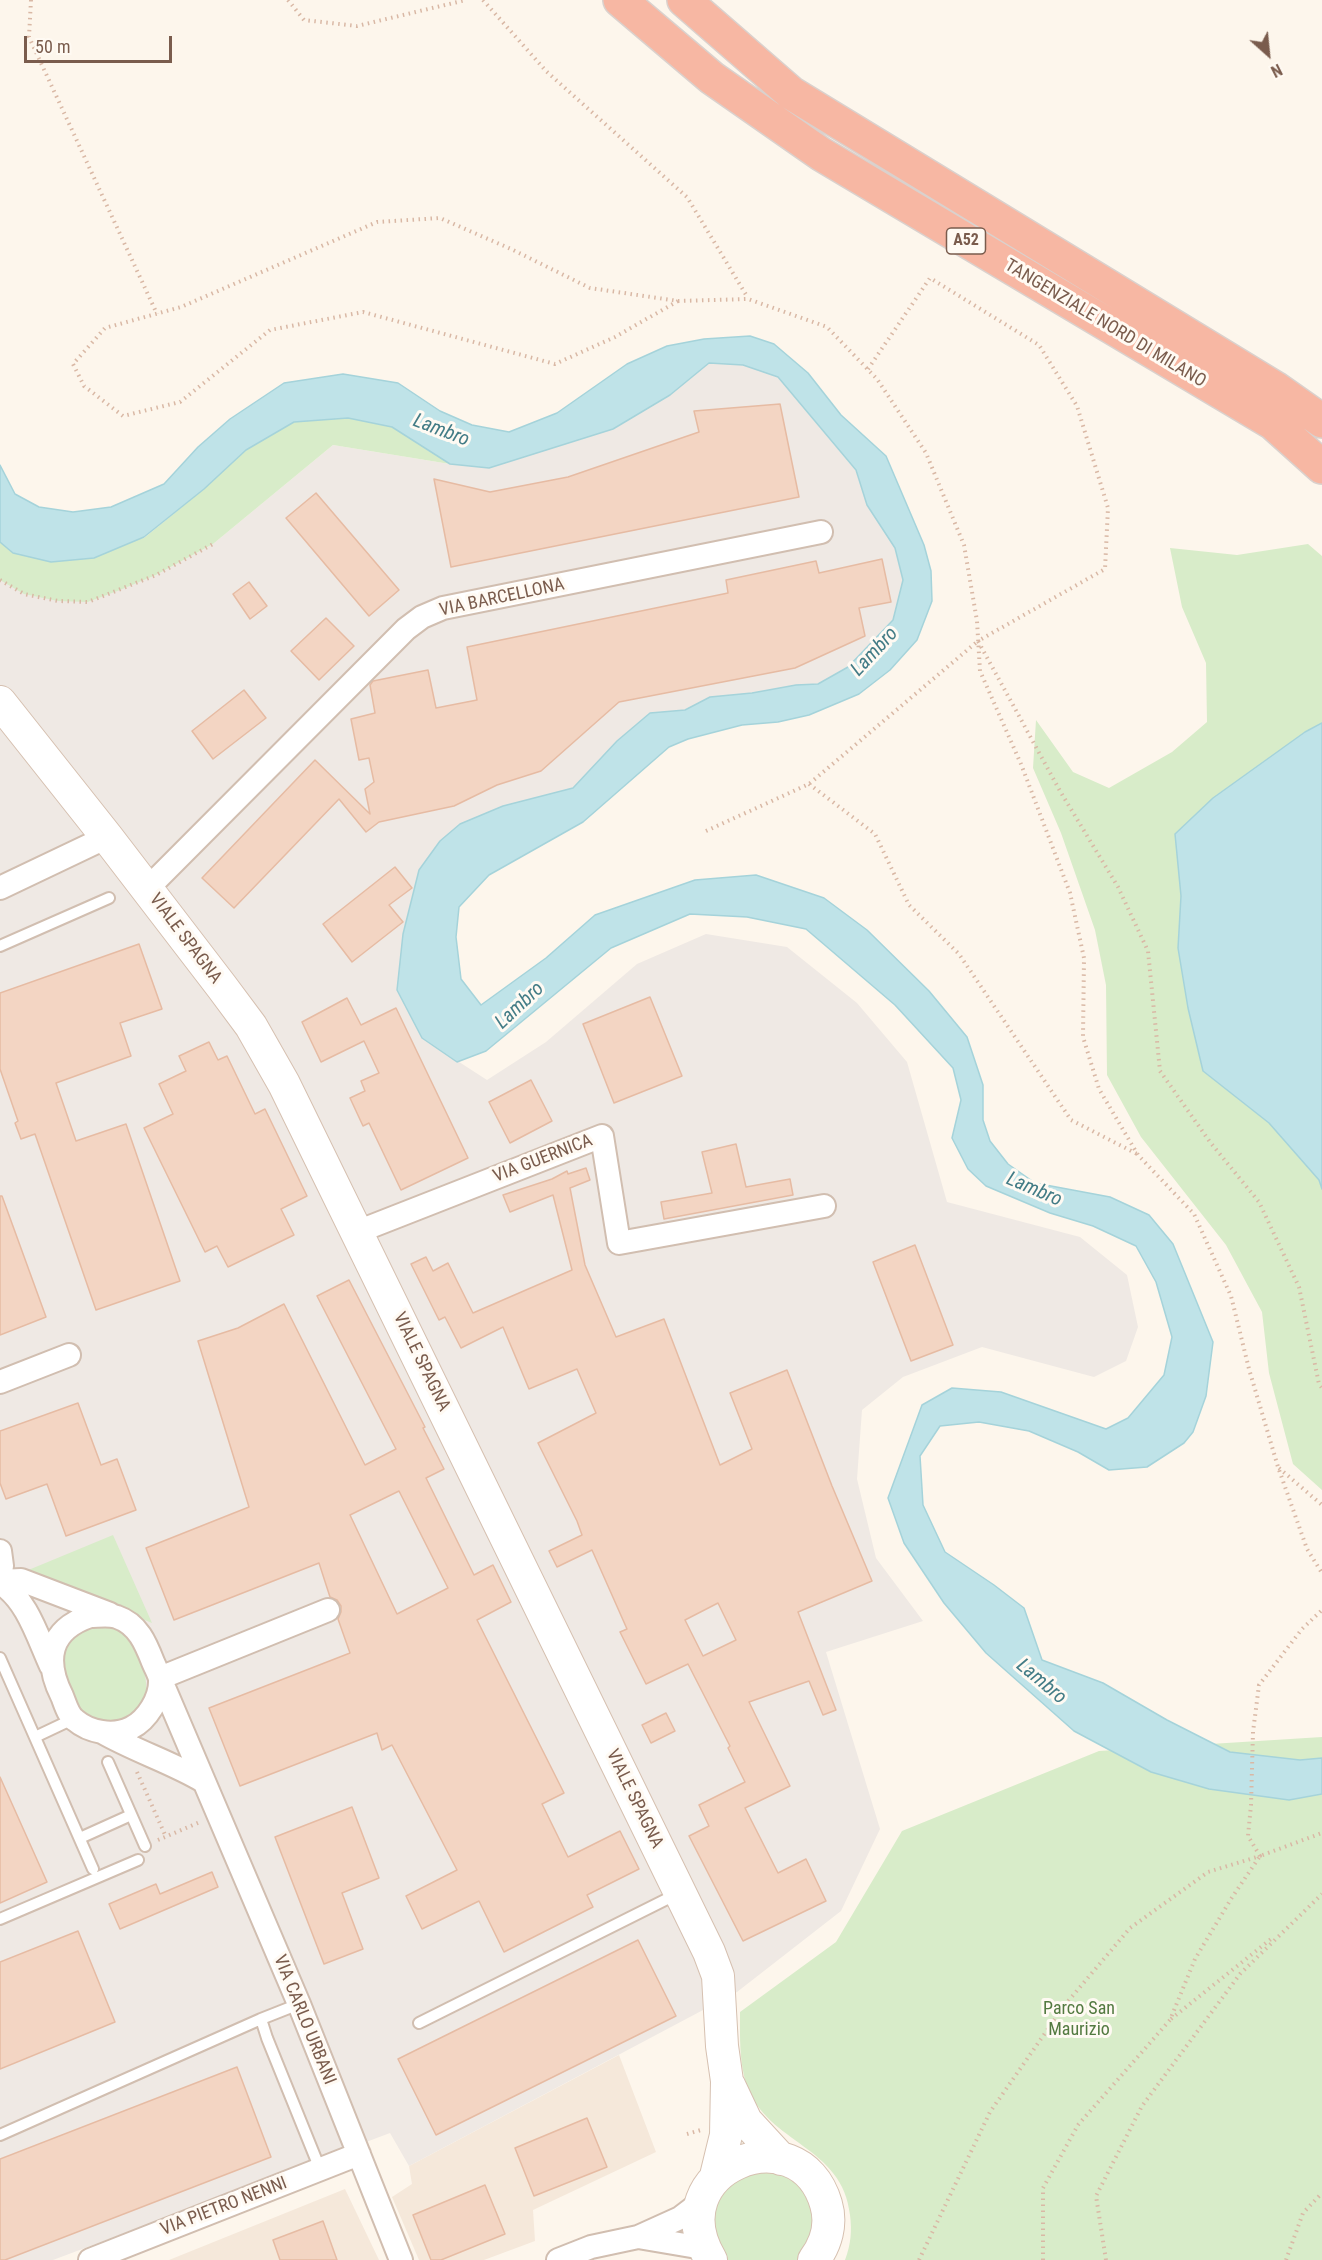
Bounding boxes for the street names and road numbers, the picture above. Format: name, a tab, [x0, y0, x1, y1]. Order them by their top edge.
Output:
road number: A52	[946, 228, 986, 254]
street label: TANGENZIALE NORD DI MILANO	[1000, 255, 1210, 393]
street label: VIA BARCELLONA	[438, 574, 566, 622]
street label: VIALE SPAGNA	[144, 890, 226, 988]
street label: VIA GUERNICA	[490, 1130, 596, 1188]
street label: VIALE SPAGNA	[388, 1309, 454, 1415]
street label: VIALE SPAGNA	[601, 1746, 667, 1852]
street label: VIA CARLO URBANI	[268, 1952, 340, 2088]
street label: VIA PIETRO NENNI	[158, 2173, 290, 2241]

